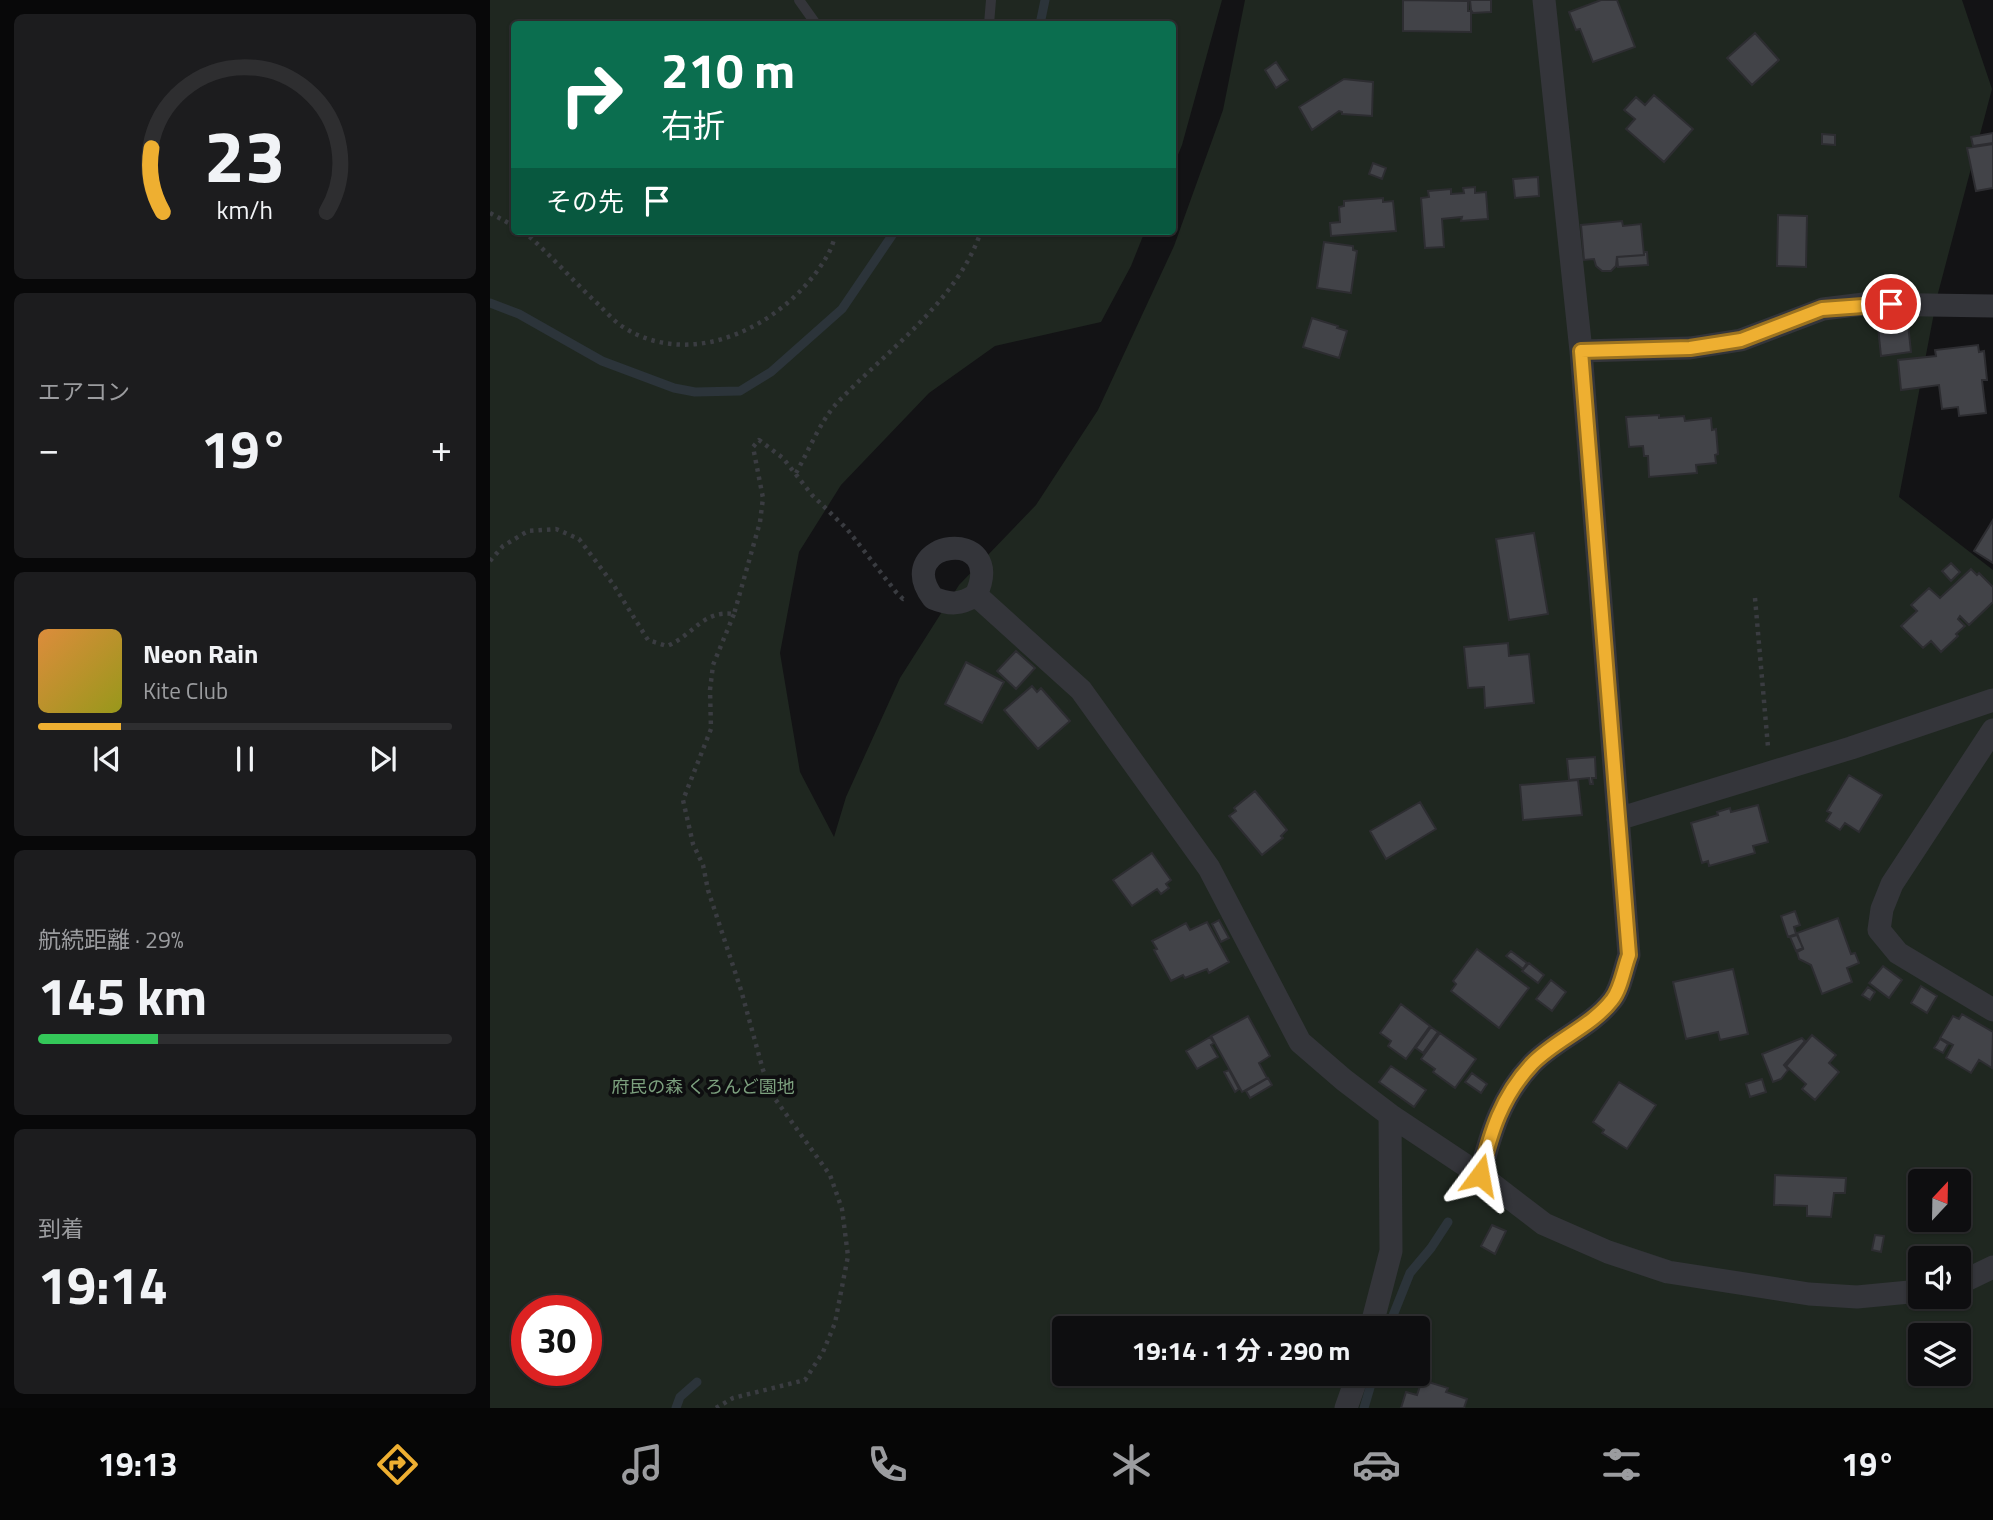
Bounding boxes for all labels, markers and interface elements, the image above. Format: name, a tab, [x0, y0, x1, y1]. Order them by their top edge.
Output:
text: 210 m	[661, 32, 795, 107]
icon: right	[546, 49, 637, 140]
text: 23	[204, 101, 286, 211]
text: 右折	[661, 101, 725, 149]
text: その先	[546, 182, 624, 221]
icon: arrive	[638, 182, 676, 220]
text: km/h	[217, 191, 273, 229]
pin	[1861, 274, 1921, 334]
icon: arrive	[1872, 285, 1910, 323]
text: エアコン	[38, 374, 130, 409]
text: 19°	[201, 409, 289, 488]
text: −	[38, 419, 59, 477]
text: +	[431, 419, 452, 477]
text: Neon Rain	[143, 634, 258, 673]
text: Kite Club	[143, 673, 228, 708]
icon: previous	[88, 740, 126, 778]
icon: pause	[226, 740, 264, 778]
icon: next	[364, 740, 402, 778]
text: 航続距離 · 29%	[38, 922, 184, 957]
text: 145 km	[38, 956, 207, 1035]
park label: 府民の森 くろんど園地	[611, 1073, 795, 1100]
position arrow	[1443, 1138, 1517, 1212]
north arrow	[1908, 1169, 1970, 1232]
map controls	[1908, 1169, 1971, 1386]
text: 到着	[38, 1211, 84, 1246]
text: 19:14	[38, 1245, 168, 1324]
button: sound	[1908, 1246, 1971, 1309]
speed limit sign: 30	[511, 1295, 602, 1386]
button: layers	[1908, 1323, 1971, 1386]
text: 19:14 · 1 分 · 290 m	[1132, 1331, 1350, 1370]
text: 19:13	[98, 1440, 178, 1488]
icon: directions	[373, 1440, 422, 1489]
icon: music	[618, 1440, 667, 1489]
icon: phone	[863, 1440, 912, 1489]
icon: climate	[1107, 1440, 1156, 1489]
icon: car	[1352, 1440, 1401, 1489]
icon: filters	[1597, 1440, 1646, 1489]
text: 19°	[1841, 1440, 1895, 1488]

